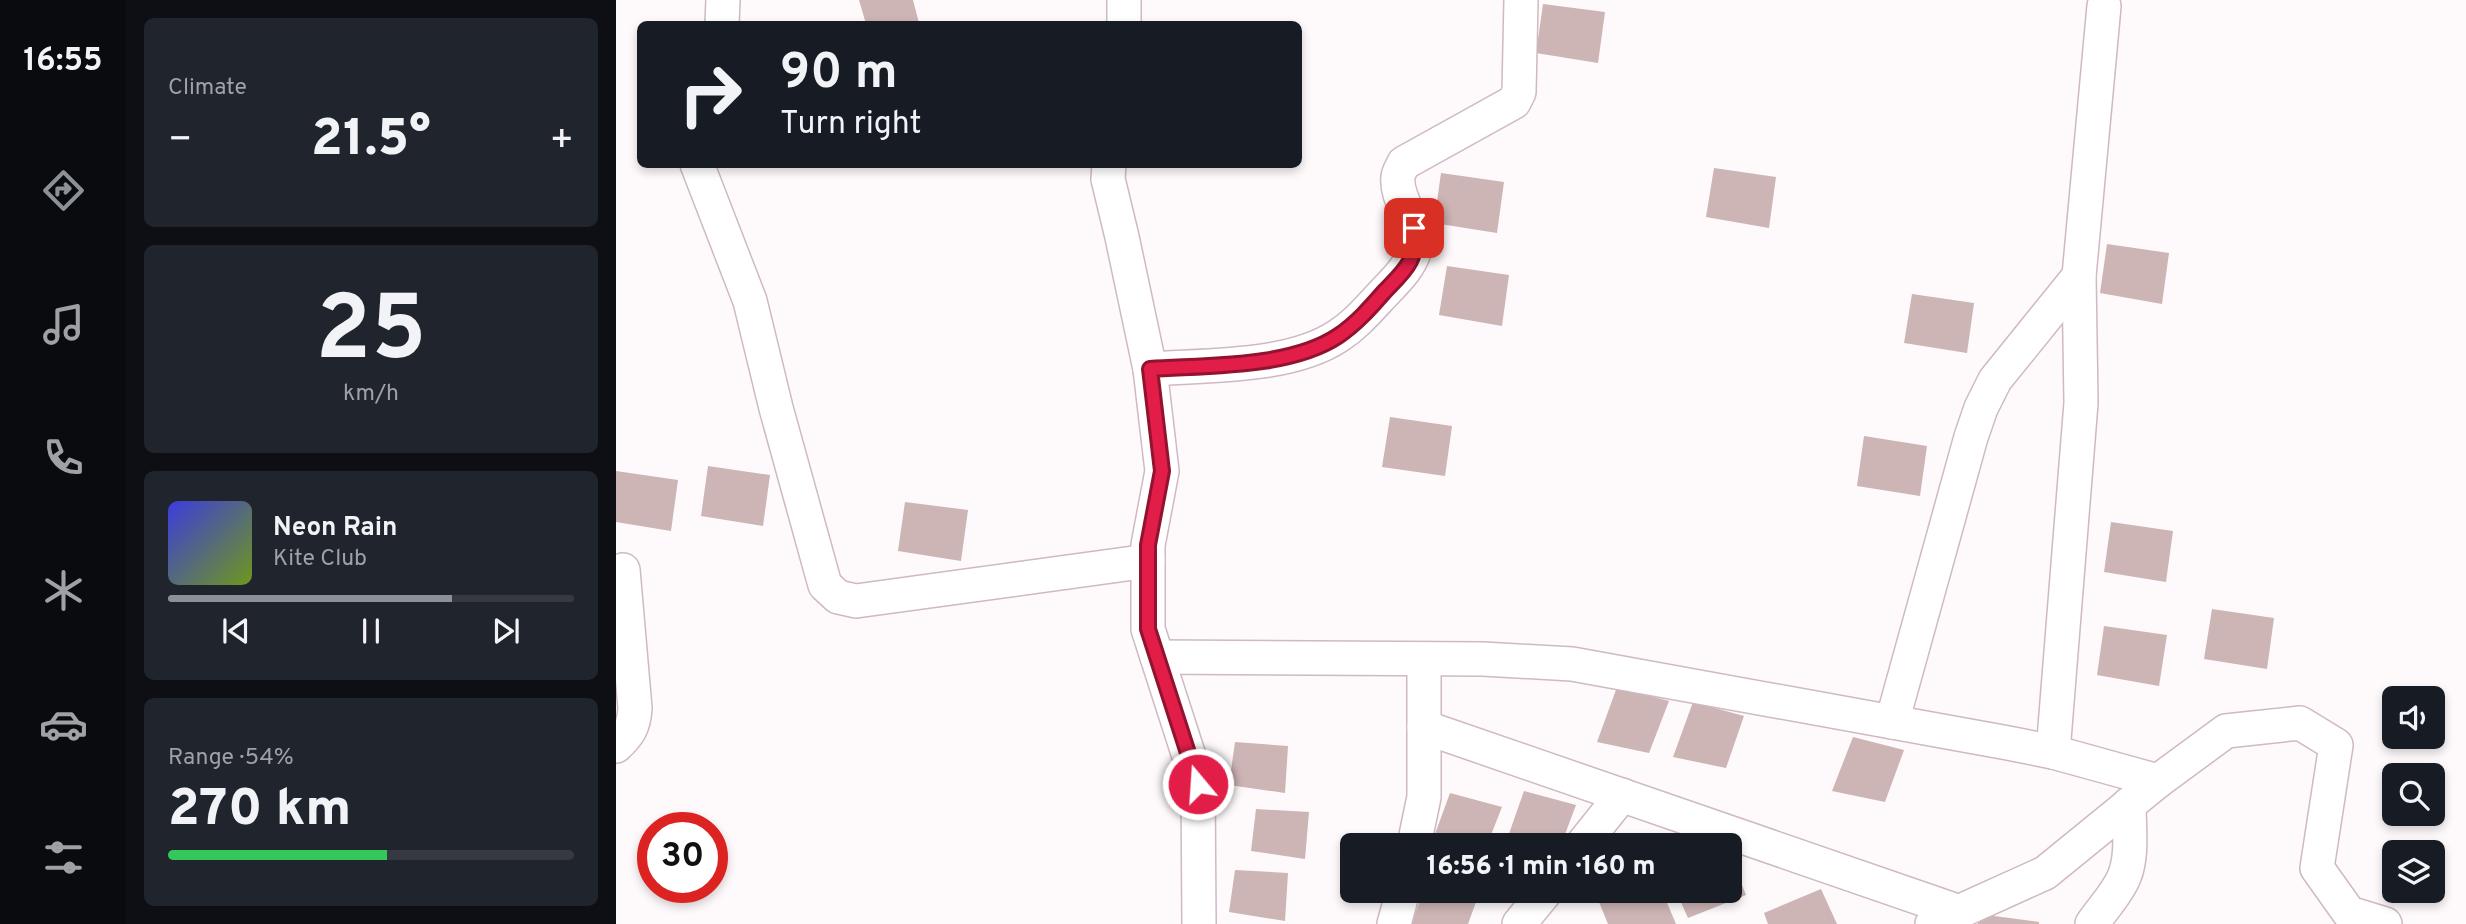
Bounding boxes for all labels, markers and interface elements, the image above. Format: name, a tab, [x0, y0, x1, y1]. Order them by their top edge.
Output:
text: 16:55	[23, 42, 103, 82]
text: 90 m	[780, 44, 898, 106]
icon: right	[665, 49, 756, 140]
text: Climate	[168, 74, 247, 103]
text: Turn right	[780, 105, 922, 145]
text: 21.5°	[311, 108, 431, 174]
text: −	[168, 117, 193, 166]
text: +	[549, 117, 574, 166]
icon: directions	[39, 166, 88, 215]
pin	[1384, 198, 1444, 258]
icon: arrive	[1395, 209, 1433, 247]
text: 25	[315, 277, 427, 392]
icon: music	[39, 300, 88, 349]
text: km/h	[343, 380, 399, 409]
icon: phone	[39, 433, 88, 482]
text: Neon Rain	[273, 512, 398, 545]
text: Kite Club	[273, 545, 367, 574]
icon: climate	[39, 566, 88, 615]
icon: previous	[217, 612, 255, 650]
icon: pause	[352, 612, 390, 650]
icon: next	[487, 612, 525, 650]
map controls	[2382, 686, 2445, 903]
button: sound	[2382, 686, 2445, 749]
icon: car	[39, 700, 88, 749]
text: Range · 54%	[168, 744, 294, 773]
position arrow	[1161, 747, 1235, 821]
button: search	[2382, 763, 2445, 826]
text: 270 km	[168, 778, 351, 844]
speed limit sign: 30	[637, 812, 728, 903]
icon: filters	[39, 833, 88, 882]
button: layers	[2382, 840, 2445, 903]
text: 16:56 · 1 min · 160 m	[1427, 851, 1655, 884]

